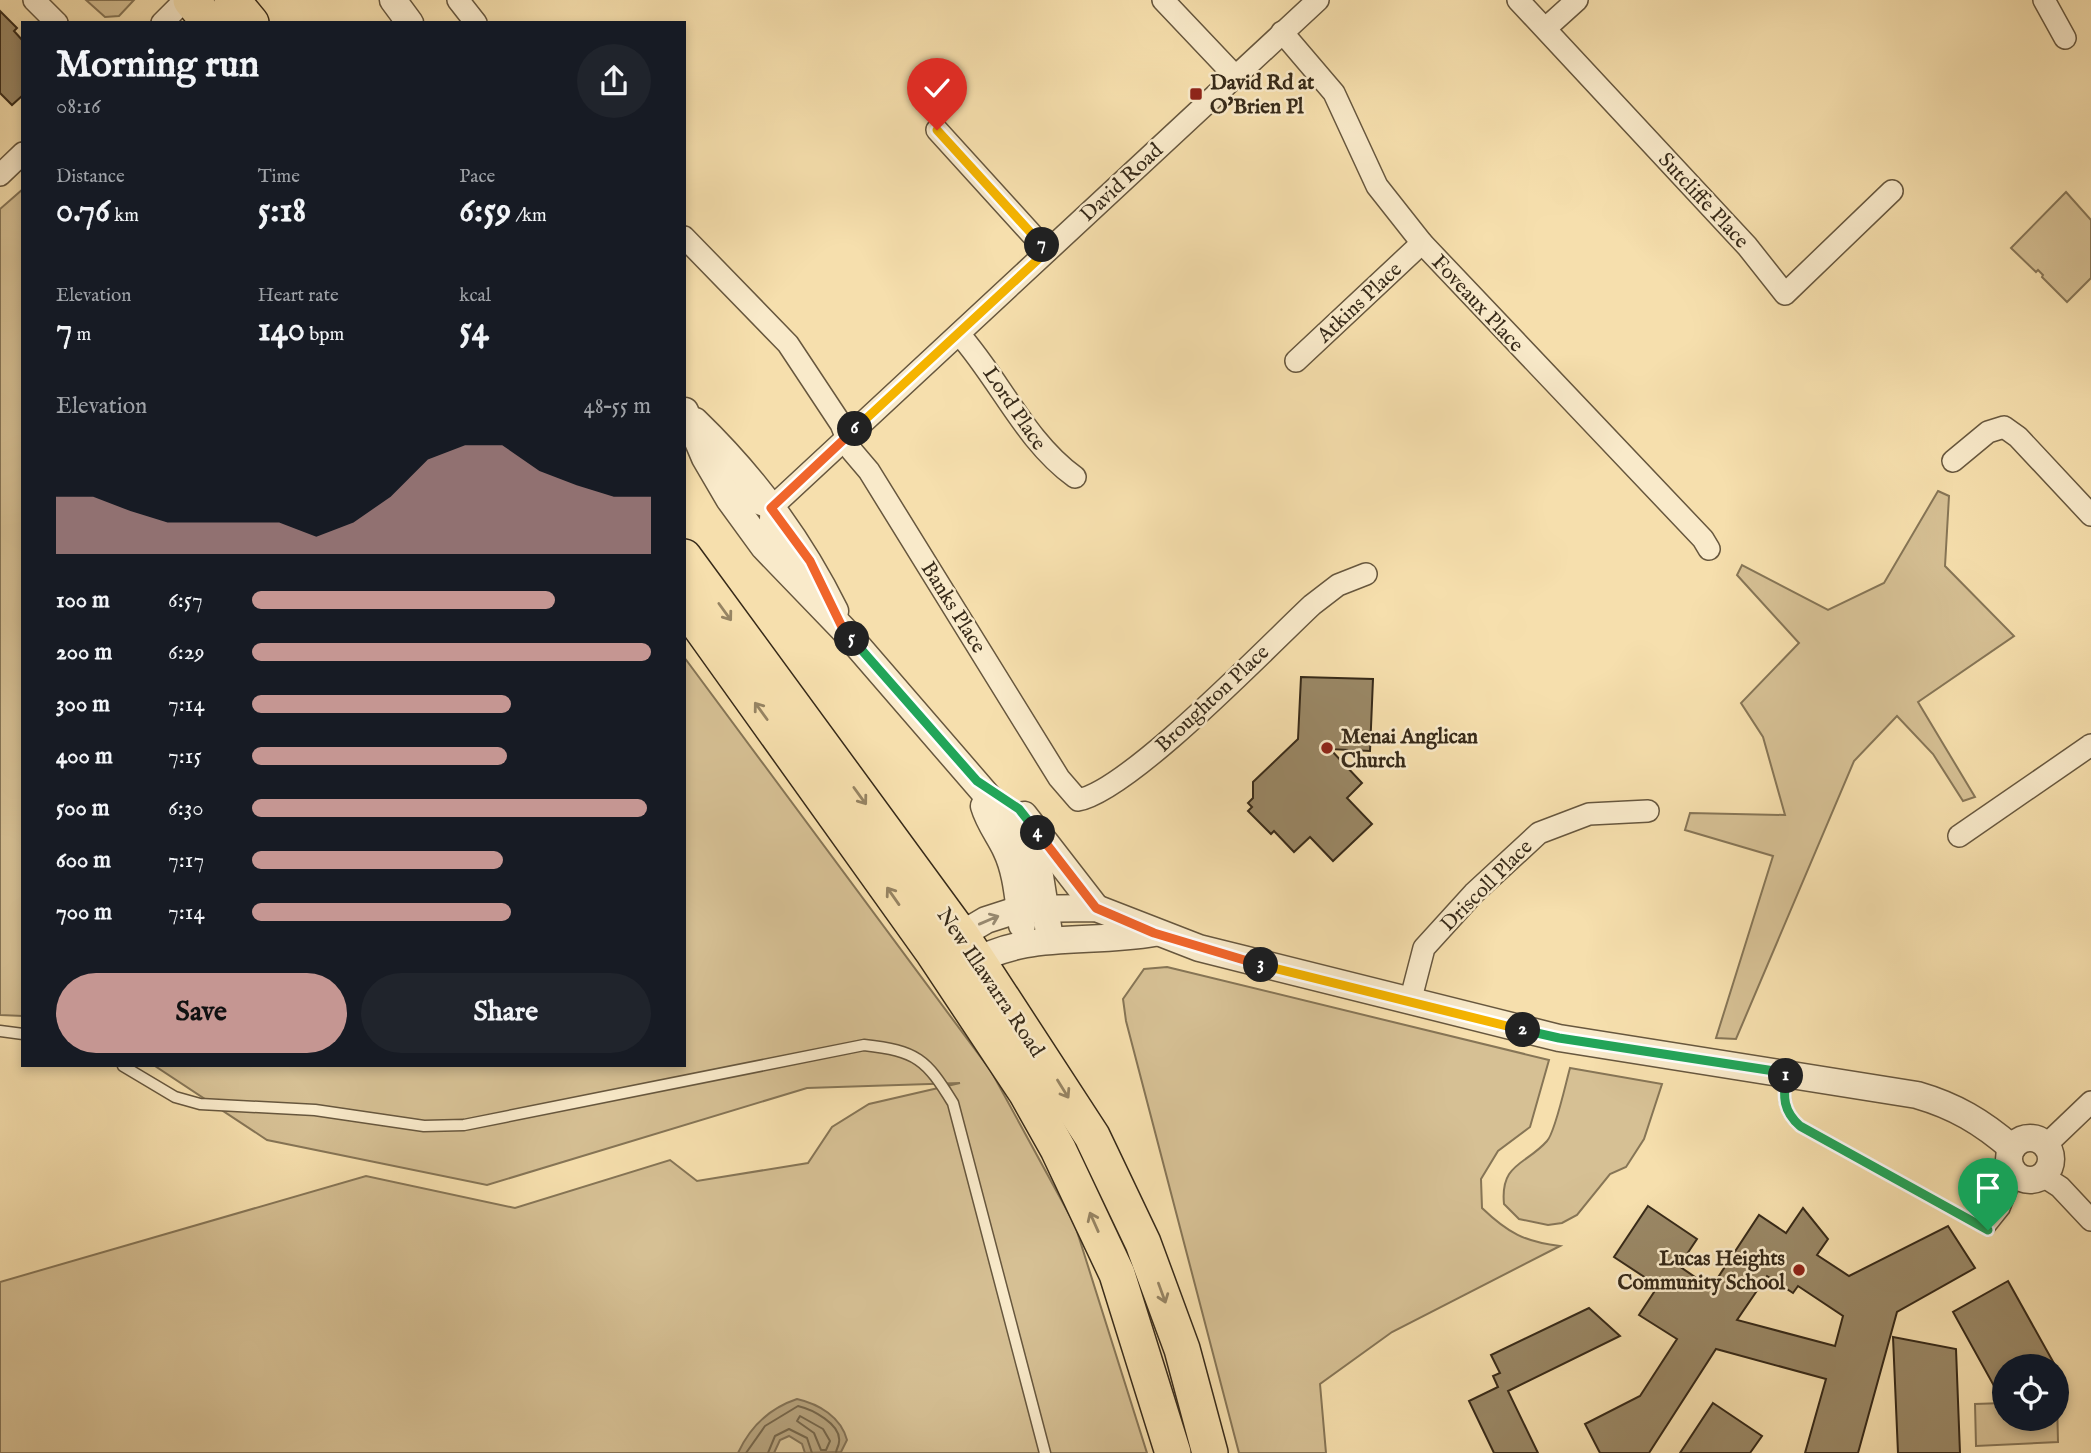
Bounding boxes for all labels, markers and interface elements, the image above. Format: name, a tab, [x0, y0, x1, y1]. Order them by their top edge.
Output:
text: Morning run	[56, 42, 259, 90]
button: share	[577, 44, 651, 118]
pin	[907, 58, 967, 130]
icon: check	[918, 69, 956, 107]
place label: David Rd at O'Brien Pl	[1210, 70, 1315, 121]
marker: David Rd at O'Brien Pl	[1188, 86, 1204, 102]
text: 08:16	[56, 92, 101, 121]
street label: David Road	[1075, 137, 1170, 228]
street label: Sutcliffe Place	[1652, 147, 1754, 255]
text: Distance	[56, 165, 125, 189]
text: Time	[258, 165, 300, 189]
text: Pace	[459, 165, 495, 189]
text: 0.76	[56, 189, 110, 234]
text: 5:18	[258, 189, 306, 234]
text: 6:59	[459, 189, 511, 234]
text: km	[110, 204, 139, 228]
text: /km	[511, 204, 547, 228]
pin: 7	[1024, 228, 1060, 262]
text: 7	[1037, 232, 1046, 256]
street label: Foveaux Place	[1425, 250, 1529, 359]
street label: Atkins Place	[1311, 256, 1409, 350]
text: Elevation	[56, 284, 131, 308]
text: Heart rate	[258, 284, 339, 308]
text: kcal	[459, 284, 491, 308]
text: 7	[56, 308, 72, 353]
text: 140	[258, 308, 305, 353]
text: 54	[459, 308, 489, 353]
text: m	[72, 323, 91, 347]
text: bpm	[305, 323, 344, 347]
street label: Lord Place	[976, 362, 1052, 456]
text: Elevation	[56, 392, 147, 421]
text: 48–55 m	[584, 392, 651, 421]
pin: 6	[838, 412, 872, 446]
text: 6	[850, 416, 859, 440]
street label: Banks Place	[914, 557, 992, 659]
text: 100 m	[56, 586, 110, 615]
text: 6:57	[168, 586, 203, 615]
one-way arrow	[717, 603, 732, 621]
pin: 5	[834, 622, 870, 656]
text: 5	[848, 626, 855, 650]
text: 200 m	[56, 638, 112, 667]
text: 6:29	[168, 638, 205, 667]
street label: Broughton Place	[1150, 639, 1276, 759]
text: 300 m	[56, 690, 110, 719]
text: 7:14	[168, 690, 205, 719]
one-way arrow	[754, 702, 768, 721]
place label: Menai Anglican Church	[1341, 724, 1478, 775]
marker: Menai Anglican Church	[1319, 740, 1335, 756]
text: 400 m	[56, 742, 113, 771]
text: 7:15	[168, 742, 202, 771]
one-way arrow	[852, 786, 867, 805]
text: 500 m	[56, 794, 110, 823]
text: 6:30	[168, 794, 204, 823]
pin: 4	[1020, 816, 1056, 850]
text: 4	[1033, 820, 1042, 844]
street label: Driscoll Place	[1435, 834, 1539, 938]
text: 600 m	[56, 846, 111, 875]
text: 7:17	[168, 846, 204, 875]
one-way arrow	[886, 887, 900, 906]
text: 700 m	[56, 898, 112, 927]
text: 7:14	[168, 898, 205, 927]
street label: New Illawarra Road	[930, 903, 1050, 1063]
one-way arrow	[978, 913, 999, 926]
pin: 3	[1244, 948, 1278, 982]
text: 3	[1257, 952, 1264, 976]
button: Save	[56, 973, 347, 1053]
button: Share	[361, 973, 651, 1053]
pin: 2	[1506, 1012, 1540, 1048]
text: 2	[1518, 1017, 1527, 1041]
pin: 1	[1768, 1058, 1803, 1094]
text: 1	[1782, 1063, 1789, 1087]
one-way arrow	[1055, 1079, 1070, 1098]
pin	[1958, 1158, 2018, 1230]
icon: arrive	[1969, 1169, 2007, 1207]
one-way arrow	[1087, 1212, 1100, 1233]
place label: Lucas Heights Community School	[1617, 1246, 1786, 1297]
marker: Lucas Heights Community School	[1791, 1262, 1807, 1278]
one-way arrow	[1156, 1282, 1169, 1304]
map controls	[1992, 1354, 2069, 1431]
button: locate	[1992, 1354, 2069, 1431]

